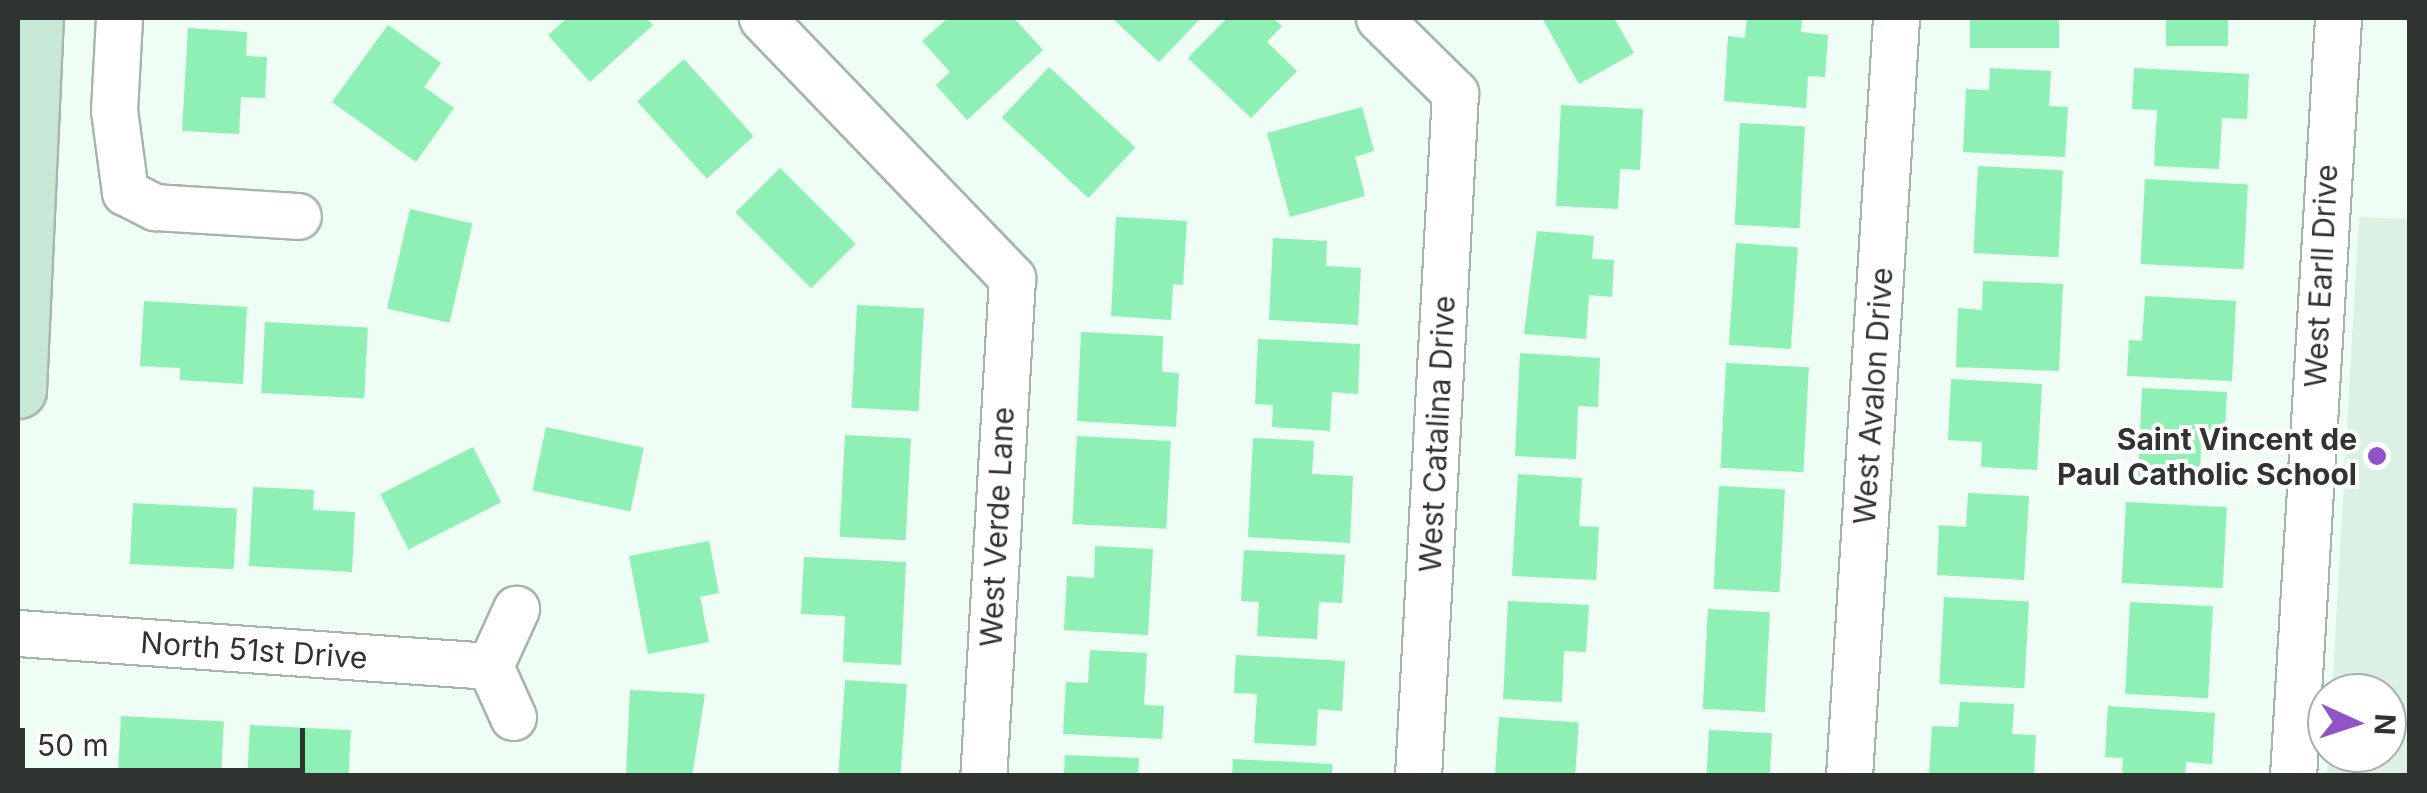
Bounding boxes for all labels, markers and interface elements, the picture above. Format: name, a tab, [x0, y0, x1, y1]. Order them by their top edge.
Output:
street label: West Earll Drive	[2297, 163, 2345, 389]
street label: West Avalon Drive	[1846, 266, 1900, 526]
street label: West Catalina Drive	[1412, 295, 1462, 573]
street label: West Verde Lane	[973, 406, 1021, 648]
place label: Saint Vincent de Paul Catholic School	[2057, 421, 2357, 492]
marker: Saint Vincent de Paul Catholic School	[2366, 445, 2388, 467]
street label: North 51st Drive	[139, 624, 369, 676]
north arrow	[2307, 673, 2407, 773]
scale bar	[25, 708, 310, 770]
text: N	[2367, 713, 2402, 736]
text: 50 m	[37, 727, 109, 763]

